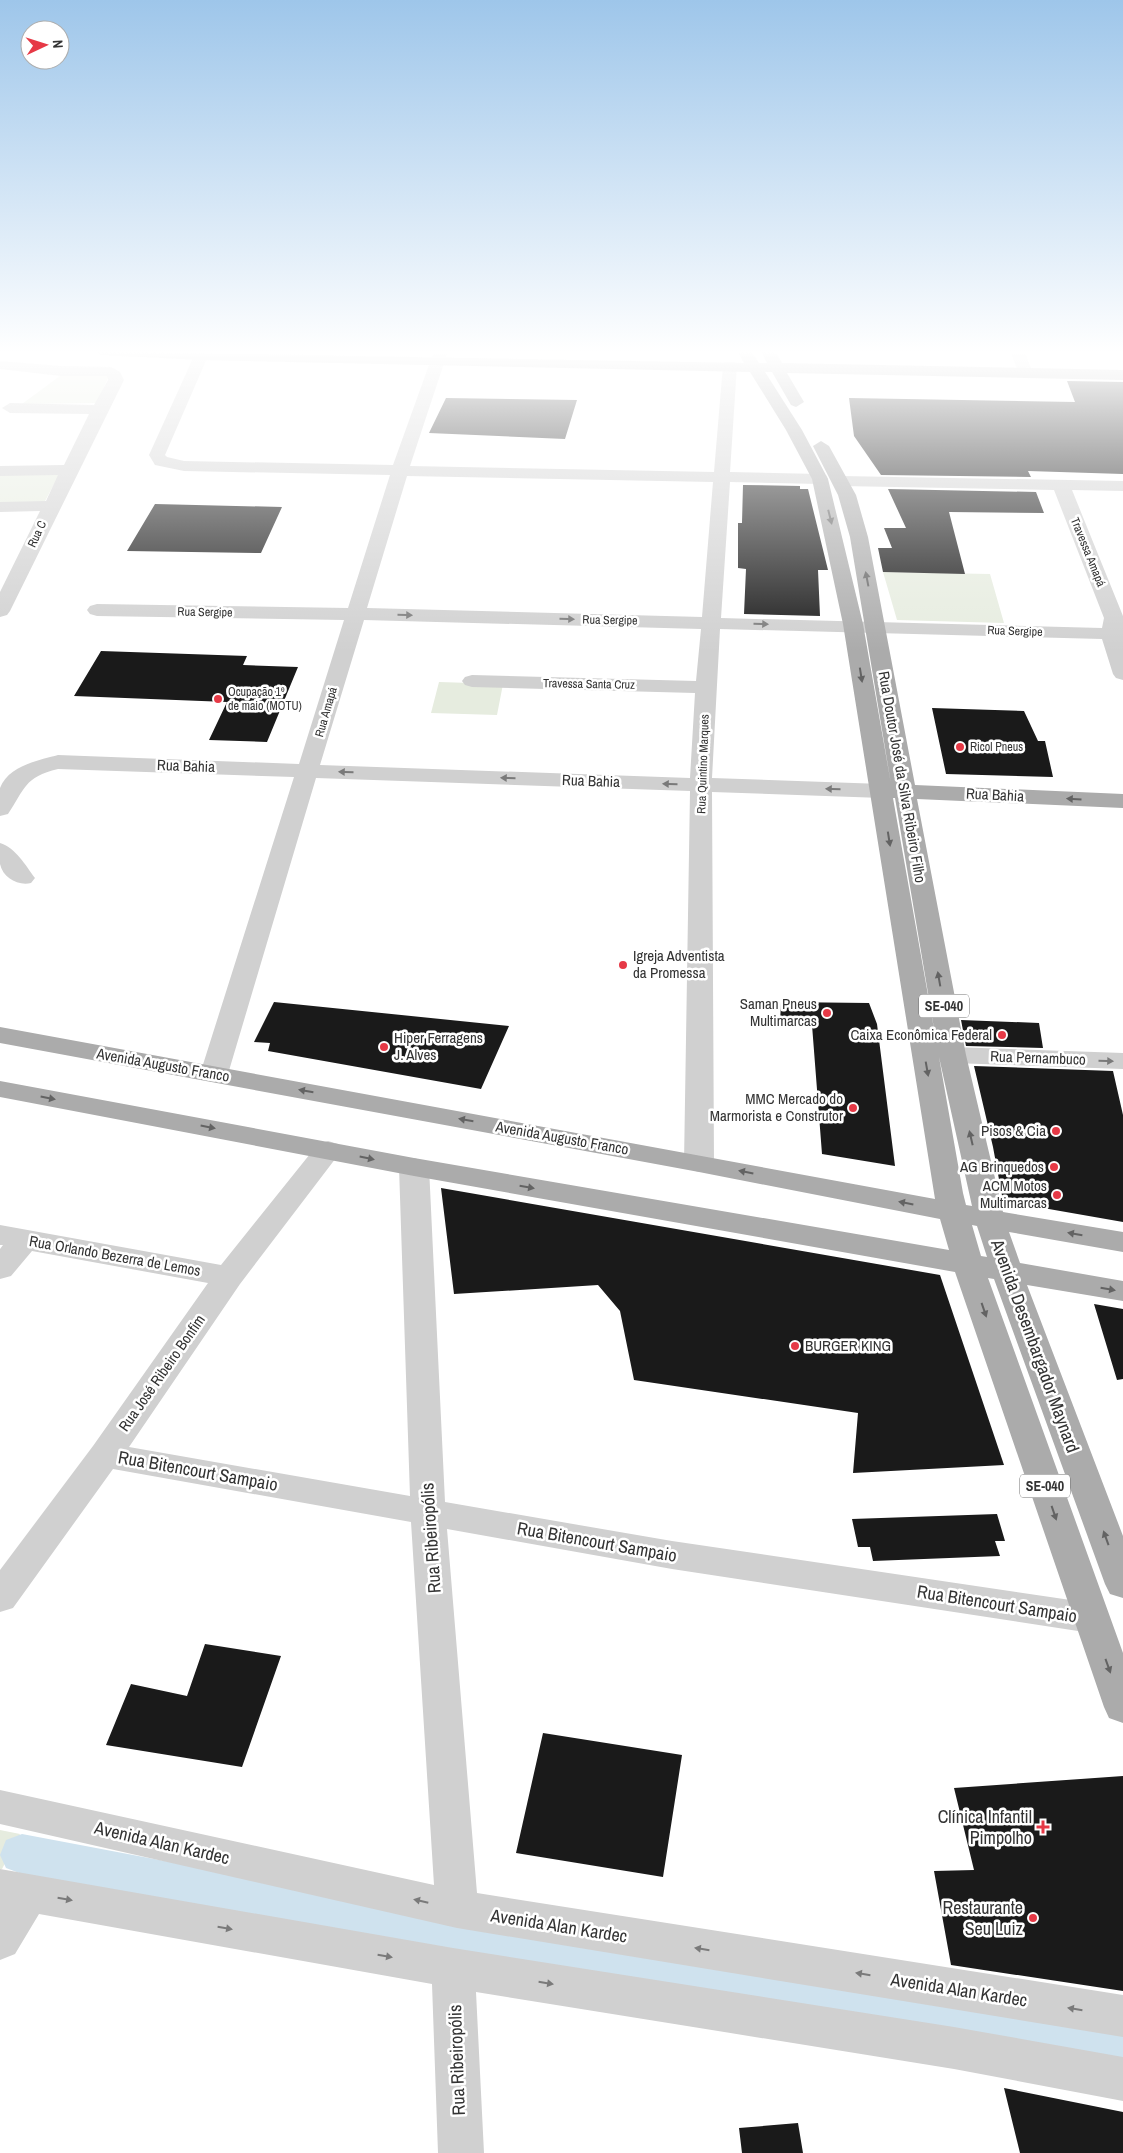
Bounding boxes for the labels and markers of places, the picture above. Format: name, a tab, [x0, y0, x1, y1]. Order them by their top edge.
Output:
place label: Ocupação 1º de maio (MOTU)	[228, 684, 302, 714]
marker: Ocupação 1º de maio (MOTU)	[212, 693, 224, 705]
place label: Ricol Pneus	[970, 739, 1023, 755]
marker: Ricol Pneus	[954, 741, 966, 753]
place label: Igreja Adventista da Promessa	[633, 945, 725, 983]
marker: Igreja Adventista da Promessa	[617, 959, 629, 971]
place label: Saman Pneus Multimarcas	[740, 993, 817, 1031]
marker: Saman Pneus Multimarcas	[821, 1007, 833, 1019]
place label: Caixa Econômica Federal	[850, 1024, 992, 1045]
place label: Hiper Ferragens J. Alves	[394, 1027, 483, 1065]
marker: Caixa Econômica Federal	[996, 1029, 1008, 1041]
marker: Hiper Ferragens J. Alves	[378, 1041, 390, 1053]
place label: MMC Mercado do Marmorista e Construtor	[710, 1088, 843, 1126]
marker: MMC Mercado do Marmorista e Construtor	[847, 1102, 859, 1114]
place label: Pisos & Cia	[981, 1120, 1046, 1141]
marker: Pisos & Cia	[1050, 1125, 1062, 1137]
place label: AG Brinquedos	[959, 1156, 1044, 1177]
marker: AG Brinquedos	[1048, 1161, 1060, 1173]
place label: ACM Motos Multimarcas	[980, 1175, 1047, 1213]
marker: ACM Motos Multimarcas	[1051, 1189, 1063, 1201]
place label: BURGER KING	[805, 1335, 891, 1356]
marker: BURGER KING	[789, 1340, 801, 1352]
place label: Clínica Infantil Pimpolho	[938, 1804, 1032, 1850]
marker: Clínica Infantil Pimpolho	[1036, 1820, 1050, 1834]
place label: Restaurante Seu Luiz	[943, 1895, 1023, 1941]
marker: Restaurante Seu Luiz	[1027, 1912, 1039, 1924]

